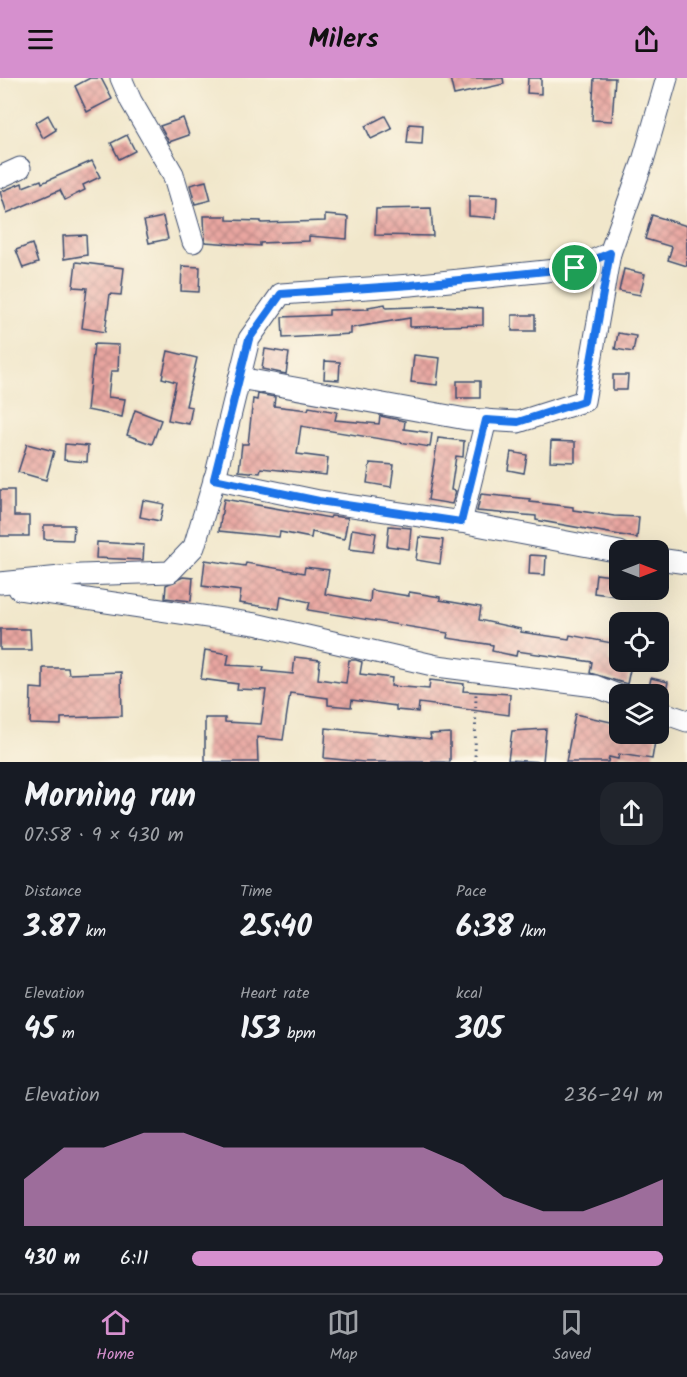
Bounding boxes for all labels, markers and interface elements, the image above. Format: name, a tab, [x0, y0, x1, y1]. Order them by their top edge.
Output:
text: Milers	[308, 18, 379, 61]
icon: menu	[24, 23, 57, 56]
icon: share	[630, 23, 663, 56]
pin	[549, 242, 600, 293]
icon: arrive	[558, 251, 591, 284]
north arrow	[609, 540, 669, 600]
map controls	[609, 540, 669, 744]
button: locate	[609, 612, 669, 672]
button: layers	[609, 684, 669, 744]
text: Morning run	[24, 771, 196, 824]
button: share	[600, 782, 663, 845]
text: 07:58 · 9 × 430 m	[24, 820, 184, 852]
text: Distance	[24, 879, 82, 904]
text: Time	[240, 879, 272, 904]
text: Pace	[456, 879, 487, 904]
text: 3.87	[24, 904, 79, 952]
text: 25:40	[240, 904, 312, 952]
text: 6:38	[456, 904, 514, 952]
text: km	[79, 919, 106, 944]
text: /km	[514, 919, 546, 944]
text: Elevation	[24, 981, 85, 1006]
text: Heart rate	[240, 981, 310, 1006]
text: kcal	[456, 981, 482, 1006]
text: 45	[24, 1006, 56, 1054]
text: 153	[240, 1006, 281, 1054]
text: 305	[456, 1006, 503, 1054]
text: m	[56, 1021, 75, 1046]
text: bpm	[281, 1021, 316, 1046]
text: Elevation	[24, 1080, 100, 1112]
text: 236–241 m	[564, 1080, 663, 1112]
text: 430 m	[24, 1243, 80, 1275]
text: 6:11	[120, 1243, 149, 1275]
tab: Home	[96, 1306, 134, 1367]
tab: Map	[327, 1306, 360, 1367]
tab: Saved	[553, 1306, 591, 1367]

